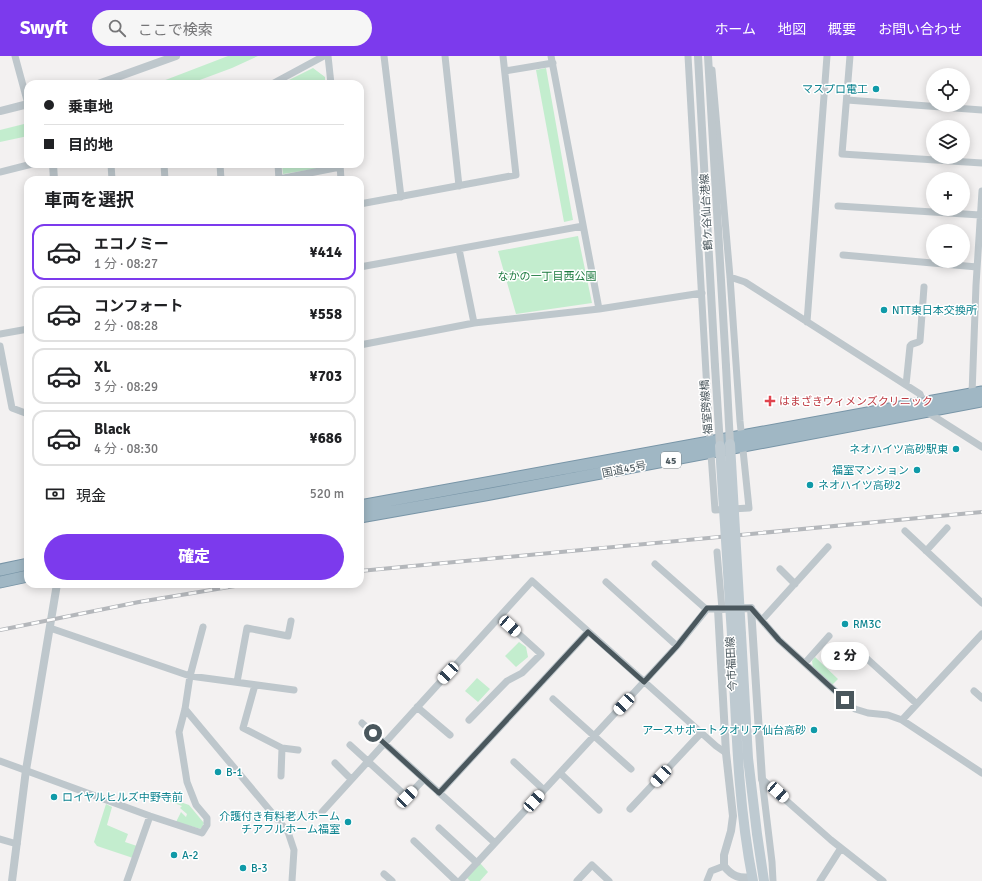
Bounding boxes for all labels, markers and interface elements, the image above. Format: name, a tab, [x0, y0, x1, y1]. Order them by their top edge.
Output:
search box	[92, 10, 372, 46]
text: Swyft	[20, 16, 68, 40]
icon: search	[106, 17, 128, 39]
text: ここで検索	[138, 21, 213, 39]
text: ホーム	[714, 21, 756, 38]
text: 地図	[778, 21, 806, 38]
text: 概要	[828, 21, 856, 38]
text: お問い合わせ	[878, 21, 962, 38]
map controls	[926, 68, 970, 268]
button: locate	[926, 68, 970, 112]
place label: マスプロ電工	[802, 83, 868, 96]
marker: マスプロ電工	[871, 84, 881, 94]
text: 乗車地	[68, 98, 113, 116]
button: layers	[926, 120, 970, 164]
text: 目的地	[68, 136, 113, 154]
button: +	[926, 172, 970, 216]
street label: 鶴ケ谷仙台港線	[698, 173, 715, 251]
text: 車両を選択	[44, 189, 134, 211]
button: −	[926, 224, 970, 268]
icon: car	[46, 234, 82, 270]
text: エコノミー	[94, 235, 169, 253]
text: ¥414	[310, 243, 342, 261]
text: 1 分 · 08:27	[94, 256, 158, 272]
park label: なかの一丁目西公園	[498, 270, 597, 283]
icon: car	[46, 296, 82, 332]
text: コンフォート	[94, 297, 184, 315]
place label: NTT東日本交換所	[892, 304, 978, 317]
text: ¥558	[310, 305, 342, 323]
marker: NTT東日本交換所	[879, 305, 889, 315]
text: 2 分 · 08:28	[94, 318, 158, 334]
icon: car	[46, 358, 82, 394]
text: XL	[94, 358, 111, 376]
text: ¥703	[310, 367, 342, 385]
text: 3 分 · 08:29	[94, 379, 158, 395]
street label: 福室跨線橋	[698, 379, 715, 435]
marker: はまざきウィメンズクリニック	[764, 395, 776, 407]
place label: はまざきウィメンズクリニック	[779, 395, 933, 408]
icon: car	[46, 420, 82, 456]
text: Black	[94, 420, 131, 438]
text: ¥686	[310, 429, 342, 447]
text: 4 分 · 08:30	[94, 441, 158, 457]
place label: ネオハイツ高砂駅東	[849, 443, 948, 456]
marker: ネオハイツ高砂駅東	[951, 444, 961, 454]
road number: 45	[661, 452, 681, 468]
street label: 国道45号	[601, 459, 647, 480]
place label: 福室マンション	[832, 464, 909, 477]
marker: 福室マンション	[912, 465, 922, 475]
place label: ネオハイツ高砂2	[818, 479, 901, 492]
marker: ネオハイツ高砂2	[805, 480, 815, 490]
icon: cash	[44, 483, 66, 505]
text: 520 m	[310, 486, 344, 502]
text: 現金	[76, 487, 106, 505]
button: 確定	[44, 534, 344, 580]
car	[497, 614, 523, 638]
place label: RM3C	[853, 618, 881, 631]
marker: RM3C	[840, 619, 850, 629]
street label: 今市福田線	[724, 636, 739, 692]
callout: 2 分	[821, 642, 869, 670]
text: 2 分	[834, 648, 856, 664]
car	[435, 660, 461, 686]
car	[611, 691, 637, 717]
route end	[836, 691, 854, 709]
route start	[364, 724, 382, 742]
place label: アースサポートクオリア仙台高砂	[642, 724, 806, 737]
marker: アースサポートクオリア仙台高砂	[809, 725, 819, 735]
car	[648, 763, 674, 789]
place label: B-1	[226, 766, 243, 779]
marker: B-1	[213, 767, 223, 777]
car	[765, 780, 791, 804]
car	[394, 784, 420, 810]
car	[522, 788, 546, 814]
place label: ロイヤルヒルズ中野寺前	[62, 791, 183, 804]
marker: ロイヤルヒルズ中野寺前	[49, 792, 59, 802]
place label: 介護付き有料老人ホーム チアフルホーム福室	[219, 810, 340, 836]
marker: 介護付き有料老人ホーム チアフルホーム福室	[343, 817, 353, 827]
place label: A-2	[182, 849, 199, 862]
marker: A-2	[169, 850, 179, 860]
place label: B-3	[251, 862, 268, 875]
marker: B-3	[238, 863, 248, 873]

